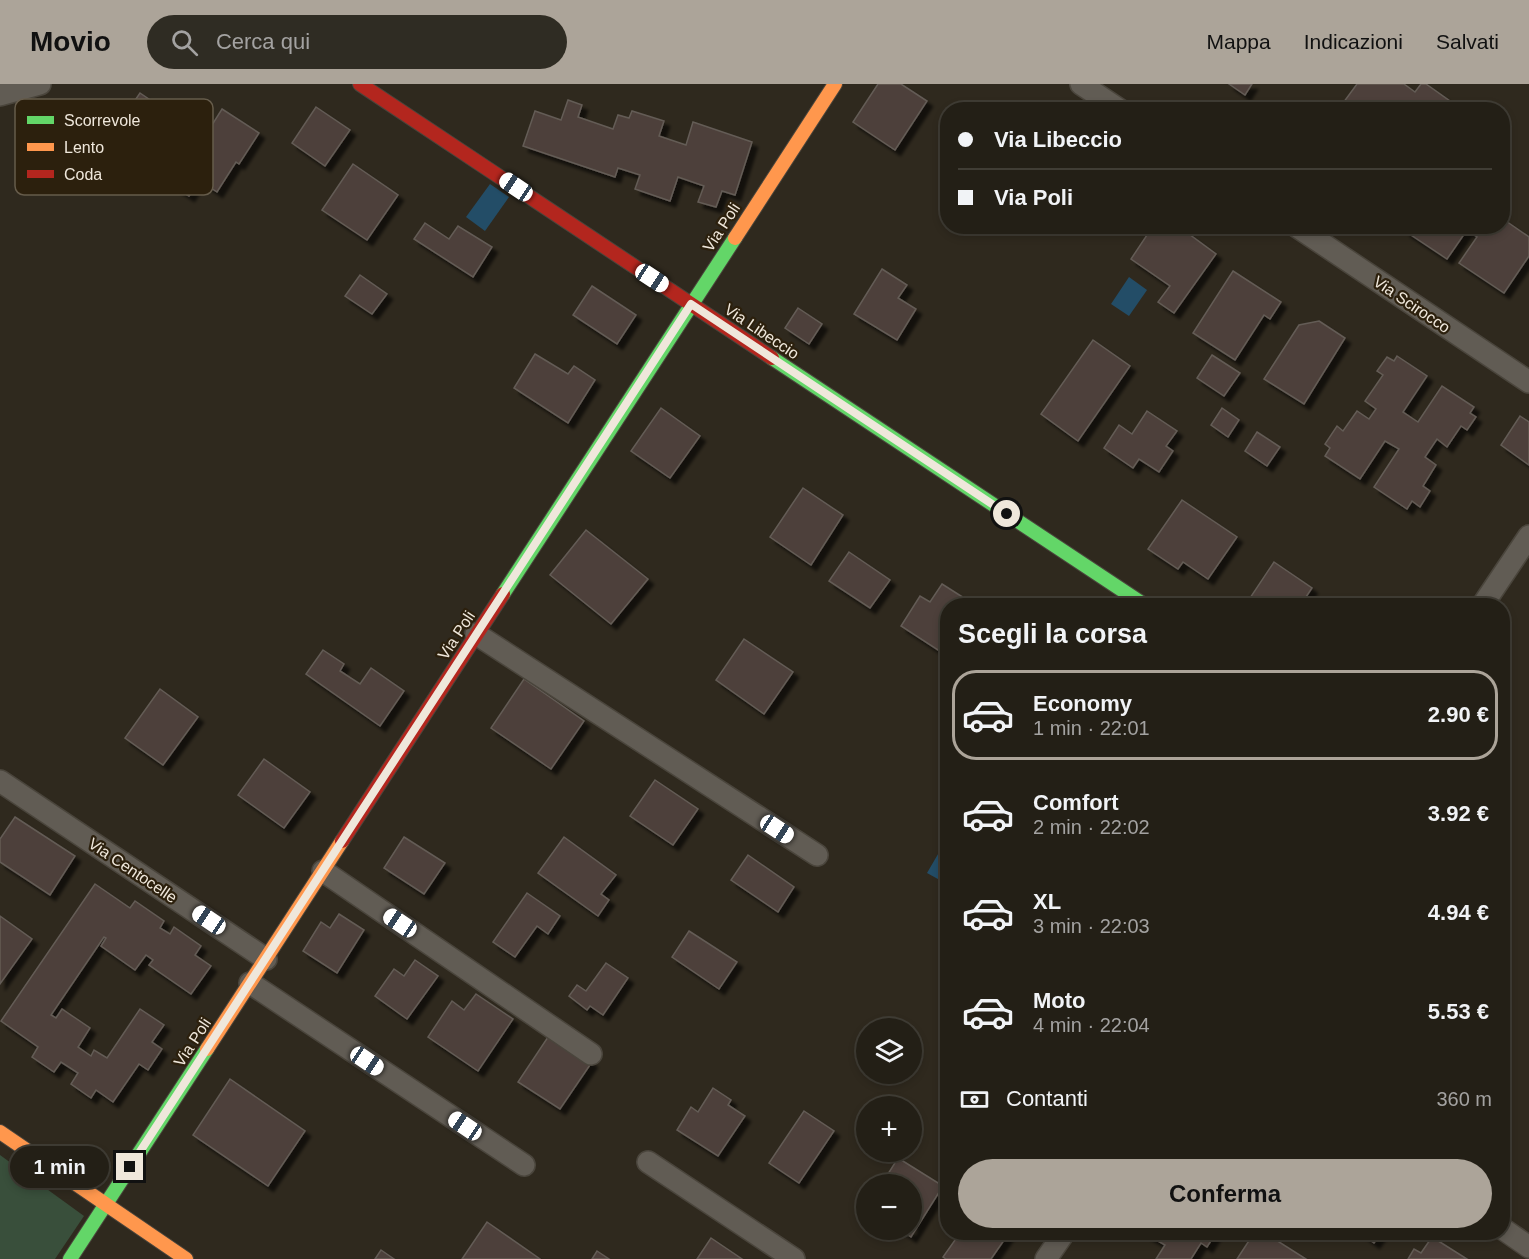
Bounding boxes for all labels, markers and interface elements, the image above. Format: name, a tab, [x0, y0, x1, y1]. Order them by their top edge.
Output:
search box	[147, 15, 567, 69]
text: Movio	[30, 26, 111, 57]
icon: search	[168, 26, 201, 59]
text: Cerca qui	[216, 29, 310, 54]
text: Mappa	[1207, 30, 1271, 53]
text: Indicazioni	[1304, 30, 1403, 53]
text: Salvati	[1436, 30, 1499, 53]
legend	[15, 99, 213, 195]
text: Scorrevole	[64, 112, 141, 129]
text: Via Libeccio	[994, 127, 1122, 152]
text: Lento	[64, 139, 104, 156]
text: Coda	[64, 166, 102, 183]
car	[496, 169, 536, 205]
text: Via Poli	[994, 185, 1073, 210]
street label: Via Poli	[700, 200, 743, 255]
car	[632, 261, 672, 295]
street label: Via Scirocco	[1370, 273, 1453, 336]
street label: Via Libeccio	[721, 300, 802, 363]
route start	[993, 500, 1020, 527]
street label: Via Poli	[435, 608, 478, 663]
text: Scegli la corsa	[958, 619, 1147, 649]
icon: car	[961, 688, 1015, 742]
text: Economy	[1033, 691, 1132, 716]
text: 2.90 €	[1428, 702, 1489, 727]
text: 1 min · 22:01	[1033, 717, 1150, 739]
icon: car	[961, 787, 1015, 841]
text: Comfort	[1033, 790, 1119, 815]
text: 3.92 €	[1428, 801, 1489, 826]
car	[757, 812, 797, 846]
text: 2 min · 22:02	[1033, 816, 1150, 838]
street label: Via Centocelle	[85, 835, 180, 906]
icon: car	[961, 886, 1015, 940]
text: XL	[1033, 889, 1061, 914]
text: 4.94 €	[1428, 900, 1489, 925]
car	[189, 902, 229, 938]
car	[380, 905, 420, 941]
text: 3 min · 22:03	[1033, 915, 1150, 937]
icon: car	[961, 985, 1015, 1039]
text: Moto	[1033, 988, 1086, 1013]
text: 5.53 €	[1428, 999, 1489, 1024]
text: 4 min · 22:04	[1033, 1014, 1150, 1036]
street label: Via Poli	[171, 1015, 214, 1070]
map controls	[856, 1018, 922, 1240]
button: layers	[856, 1018, 922, 1084]
car	[347, 1043, 387, 1079]
icon: cash	[958, 1083, 991, 1116]
text: Contanti	[1006, 1086, 1088, 1111]
text: 360 m	[1436, 1088, 1492, 1110]
button: +	[856, 1096, 922, 1162]
car	[445, 1108, 485, 1144]
callout: 1 min	[10, 1146, 109, 1188]
route end	[116, 1153, 143, 1180]
text: 1 min	[33, 1156, 86, 1178]
button: Conferma	[958, 1159, 1492, 1228]
button: −	[856, 1174, 922, 1240]

